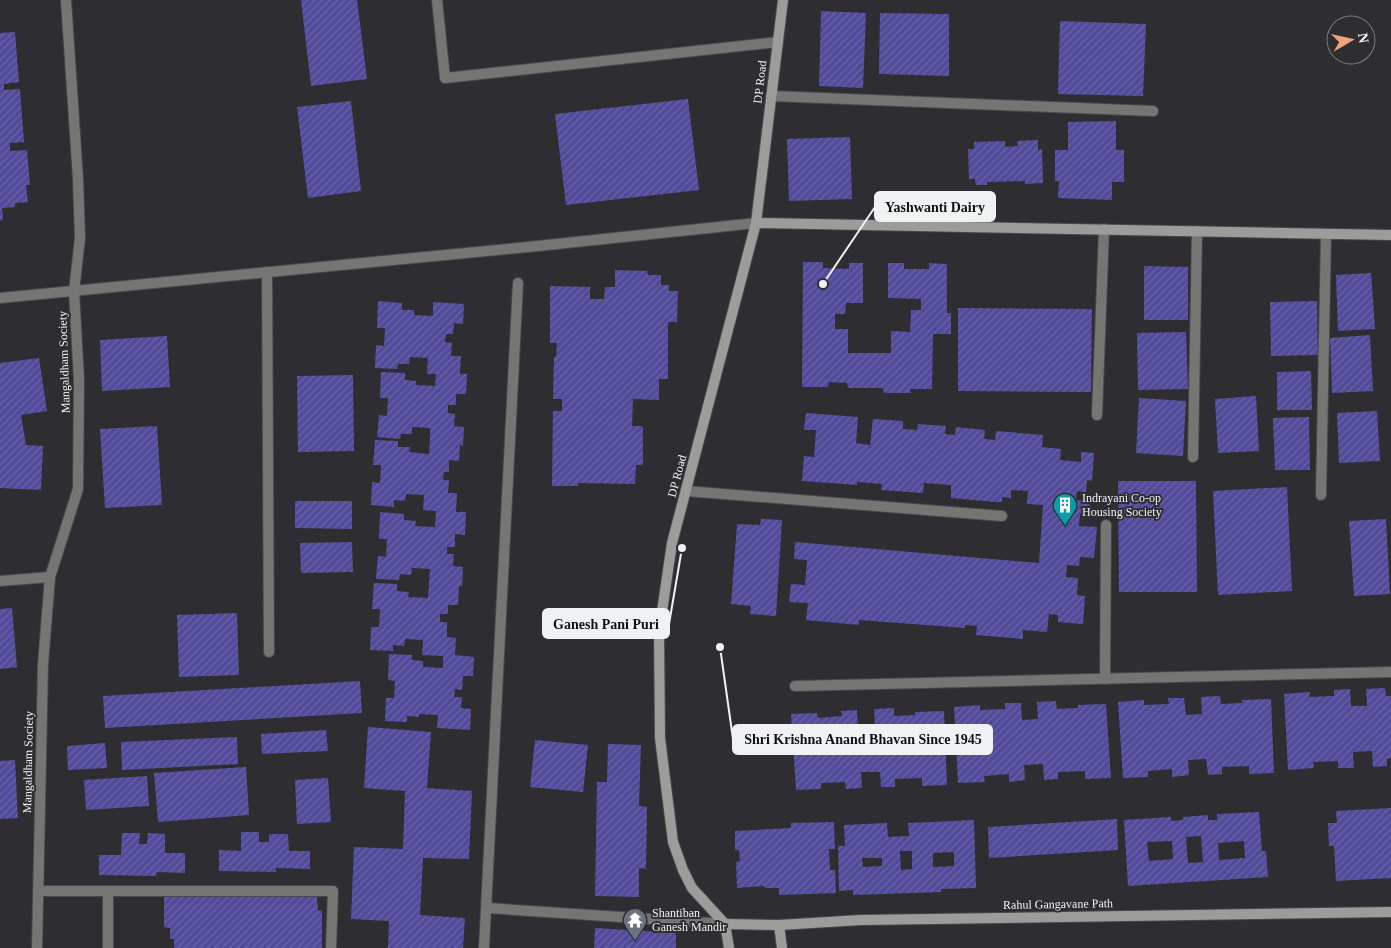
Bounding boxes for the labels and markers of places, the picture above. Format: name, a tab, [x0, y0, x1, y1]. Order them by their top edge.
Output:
callout: Yashwanti Dairy	[875, 192, 995, 221]
place label: Indrayani Co-op Housing Society	[1082, 491, 1162, 519]
building icon: Indrayani Co-op Housing Society	[1052, 492, 1078, 526]
callout: Ganesh Pani Puri	[543, 609, 669, 638]
callout: Shri Krishna Anand Bhavan Since 1945	[733, 725, 992, 754]
place label: Shantiban Ganesh Mandir	[652, 906, 726, 934]
temple icon: Shantiban Ganesh Mandir	[622, 907, 648, 941]

